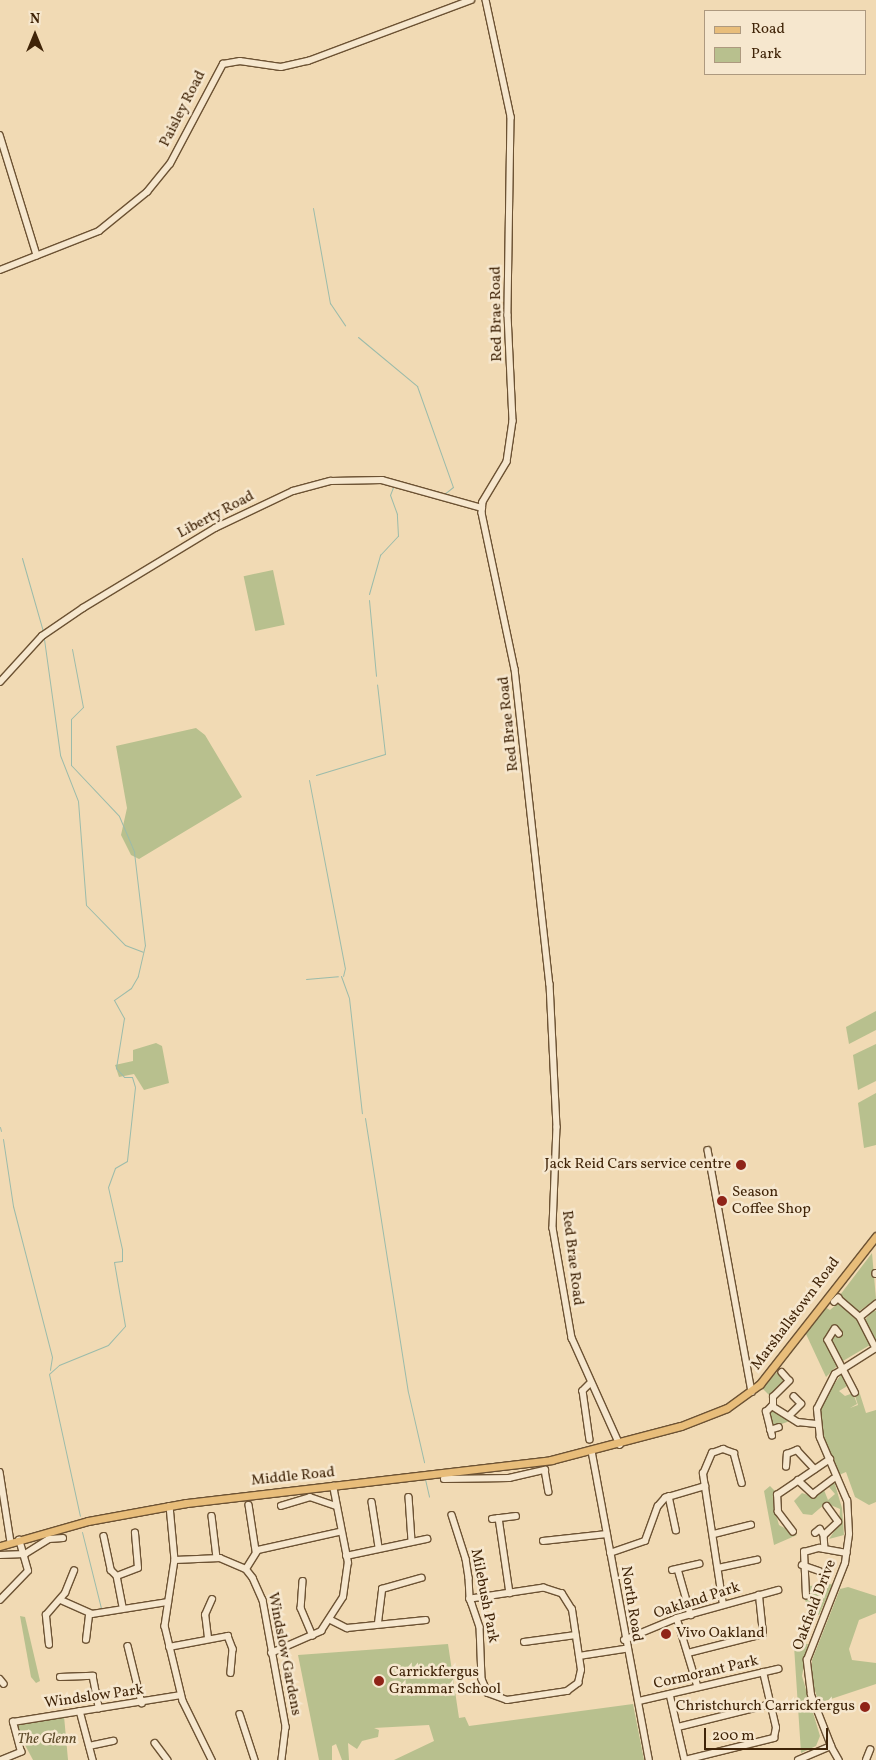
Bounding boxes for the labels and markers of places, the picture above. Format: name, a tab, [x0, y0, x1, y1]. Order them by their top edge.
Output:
place label: Jack Reid Cars service centre	[545, 1156, 731, 1174]
marker: Jack Reid Cars service centre	[735, 1159, 747, 1171]
place label: Season Coffee Shop	[732, 1183, 811, 1218]
marker: Season Coffee Shop	[716, 1195, 728, 1207]
place label: Vivo Oakland	[676, 1625, 765, 1643]
marker: Vivo Oakland	[660, 1628, 672, 1640]
place label: Carrickfergus Grammar School	[389, 1663, 501, 1698]
marker: Carrickfergus Grammar School	[373, 1675, 385, 1687]
place label: Christchurch Carrickfergus	[676, 1698, 855, 1716]
marker: Christchurch Carrickfergus	[859, 1701, 871, 1713]

